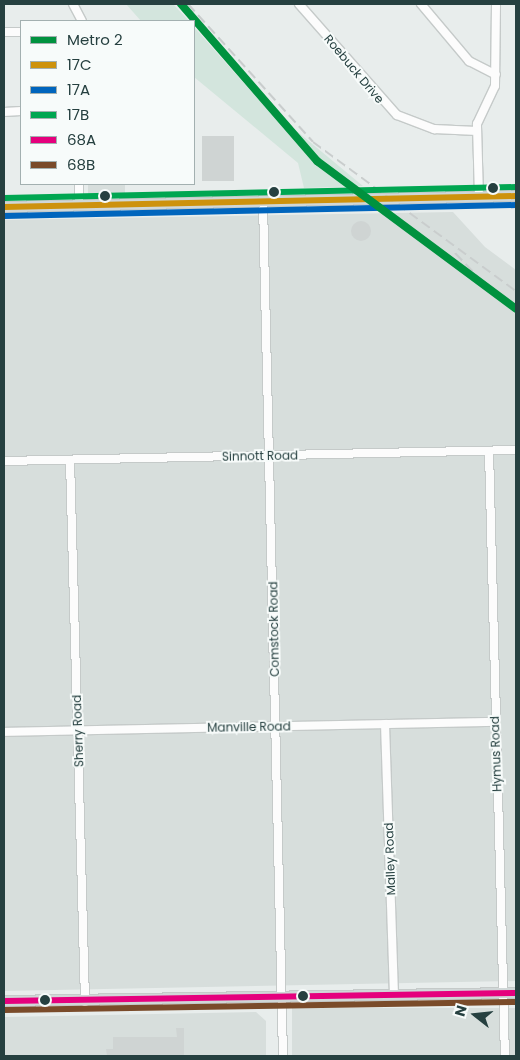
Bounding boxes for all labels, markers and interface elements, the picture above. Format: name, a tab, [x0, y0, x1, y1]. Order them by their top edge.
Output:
legend	[20, 20, 195, 185]
text: Metro 2	[67, 29, 123, 50]
street label: Roebuck Drive	[321, 32, 387, 106]
text: 17C	[67, 54, 92, 75]
text: 17A	[67, 79, 90, 100]
text: 17B	[67, 104, 89, 125]
text: 68A	[67, 129, 96, 150]
text: 68B	[67, 154, 95, 175]
unlabelled marker	[488, 183, 498, 193]
unlabelled marker	[269, 187, 279, 197]
unlabelled marker	[100, 191, 110, 201]
street label: Sinnott Road	[222, 448, 298, 464]
street label: Comstock Road	[266, 581, 282, 677]
street label: Sherry Road	[70, 695, 86, 767]
street label: Hymus Road	[487, 716, 505, 792]
street label: Manville Road	[207, 719, 291, 735]
street label: Malley Road	[382, 822, 398, 896]
north arrow	[450, 990, 500, 1040]
unlabelled marker	[298, 991, 308, 1001]
unlabelled marker	[40, 995, 50, 1005]
text: N	[450, 1003, 472, 1019]

